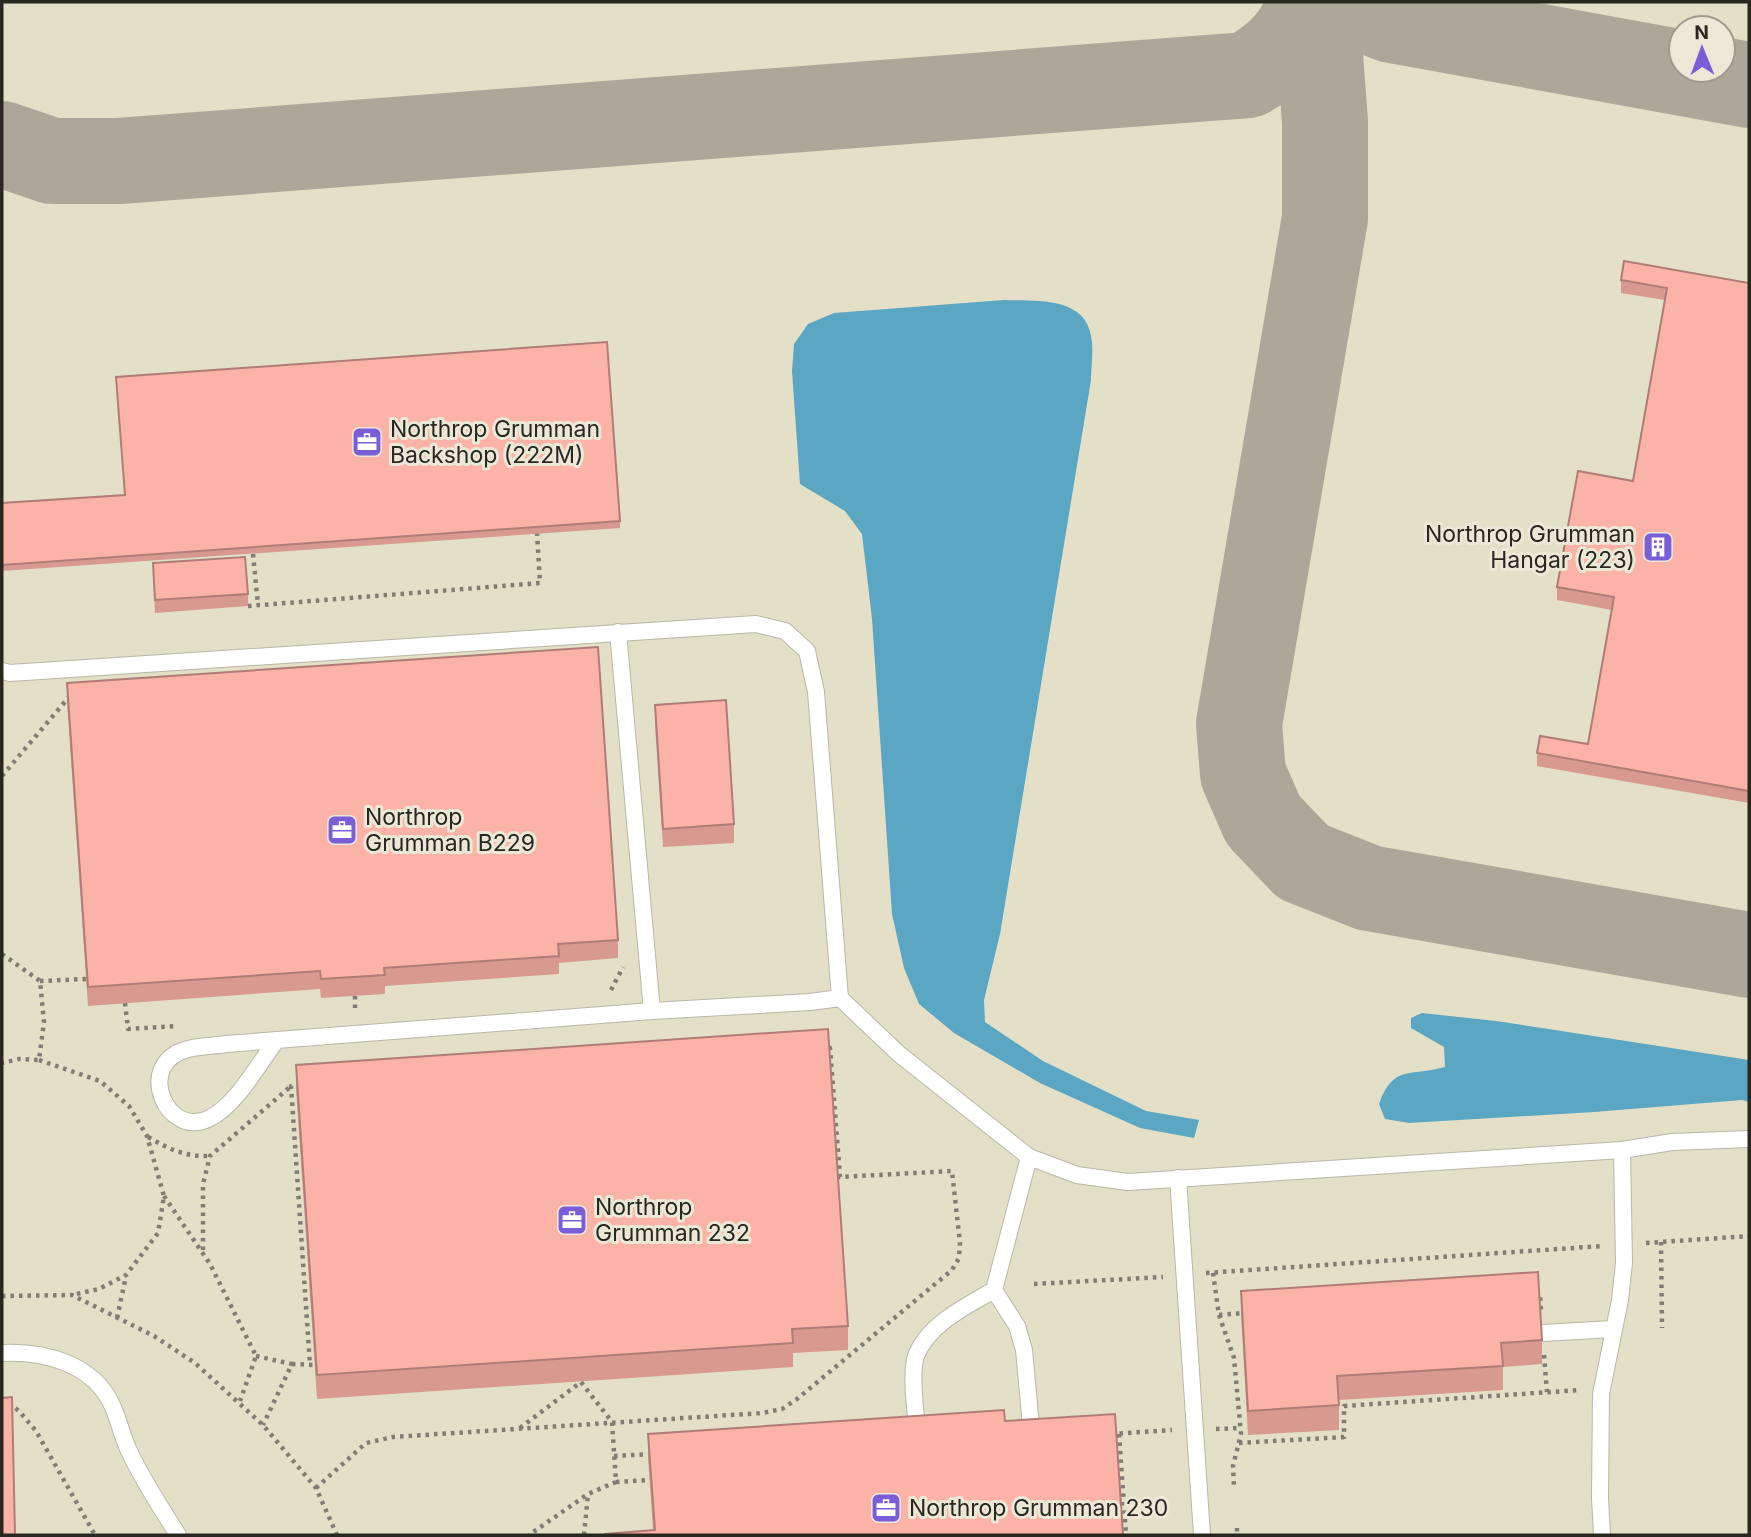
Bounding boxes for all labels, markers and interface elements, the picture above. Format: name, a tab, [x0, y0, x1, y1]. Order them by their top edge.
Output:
north arrow	[1667, 14, 1737, 84]
text: N	[1694, 21, 1709, 44]
place label: Northrop Grumman Backshop (222M)	[390, 415, 600, 469]
office icon: Northrop Grumman Backshop (222M)	[350, 425, 384, 459]
place label: Northrop Grumman Hangar (223)	[1425, 520, 1635, 574]
building icon: Northrop Grumman Hangar (223)	[1641, 530, 1675, 564]
place label: Northrop Grumman B229	[365, 803, 535, 857]
office icon: Northrop Grumman B229	[325, 813, 359, 847]
place label: Northrop Grumman 232	[595, 1193, 750, 1247]
office icon: Northrop Grumman 232	[555, 1203, 589, 1237]
office icon: Northrop Grumman 230	[869, 1491, 903, 1525]
place label: Northrop Grumman 230	[909, 1494, 1168, 1522]

